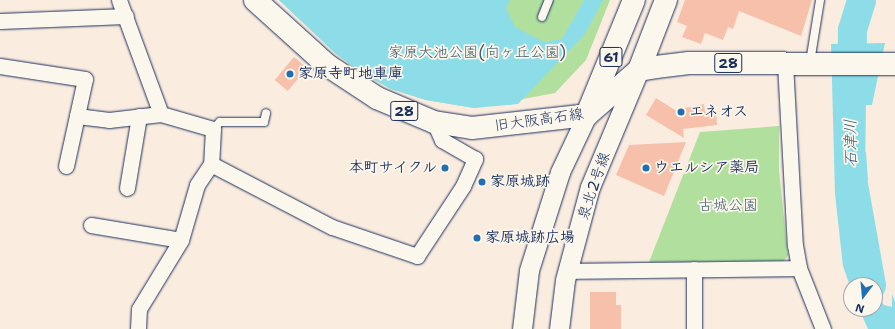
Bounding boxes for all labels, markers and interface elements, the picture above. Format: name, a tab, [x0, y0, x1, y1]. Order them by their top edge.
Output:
park label: 家原大池公園(向ヶ丘公園)	[388, 44, 566, 62]
road number: 61	[599, 45, 623, 69]
road number: 28	[714, 51, 742, 75]
place label: 家原寺町地車庫	[298, 65, 403, 83]
marker: 家原寺町地車庫	[285, 69, 295, 79]
road number: 28	[390, 99, 418, 123]
place label: エネオス	[689, 103, 749, 121]
street label: 旧大阪高石線	[493, 105, 585, 135]
marker: エネオス	[676, 107, 686, 117]
water label: 石津川	[841, 119, 861, 167]
street label: 泉北2号線	[574, 150, 614, 222]
place label: 本町サイクル	[347, 159, 437, 177]
place label: ウエルシア薬局	[654, 159, 759, 177]
marker: 本町サイクル	[440, 163, 450, 173]
marker: ウエルシア薬局	[641, 163, 651, 173]
place label: 家原城跡	[490, 173, 550, 191]
marker: 家原城跡	[477, 177, 487, 187]
park label: 古城公園	[698, 197, 758, 215]
place label: 家原城跡広場	[485, 229, 575, 247]
marker: 家原城跡広場	[472, 233, 482, 243]
north arrow	[843, 277, 883, 317]
text: N	[854, 300, 866, 316]

